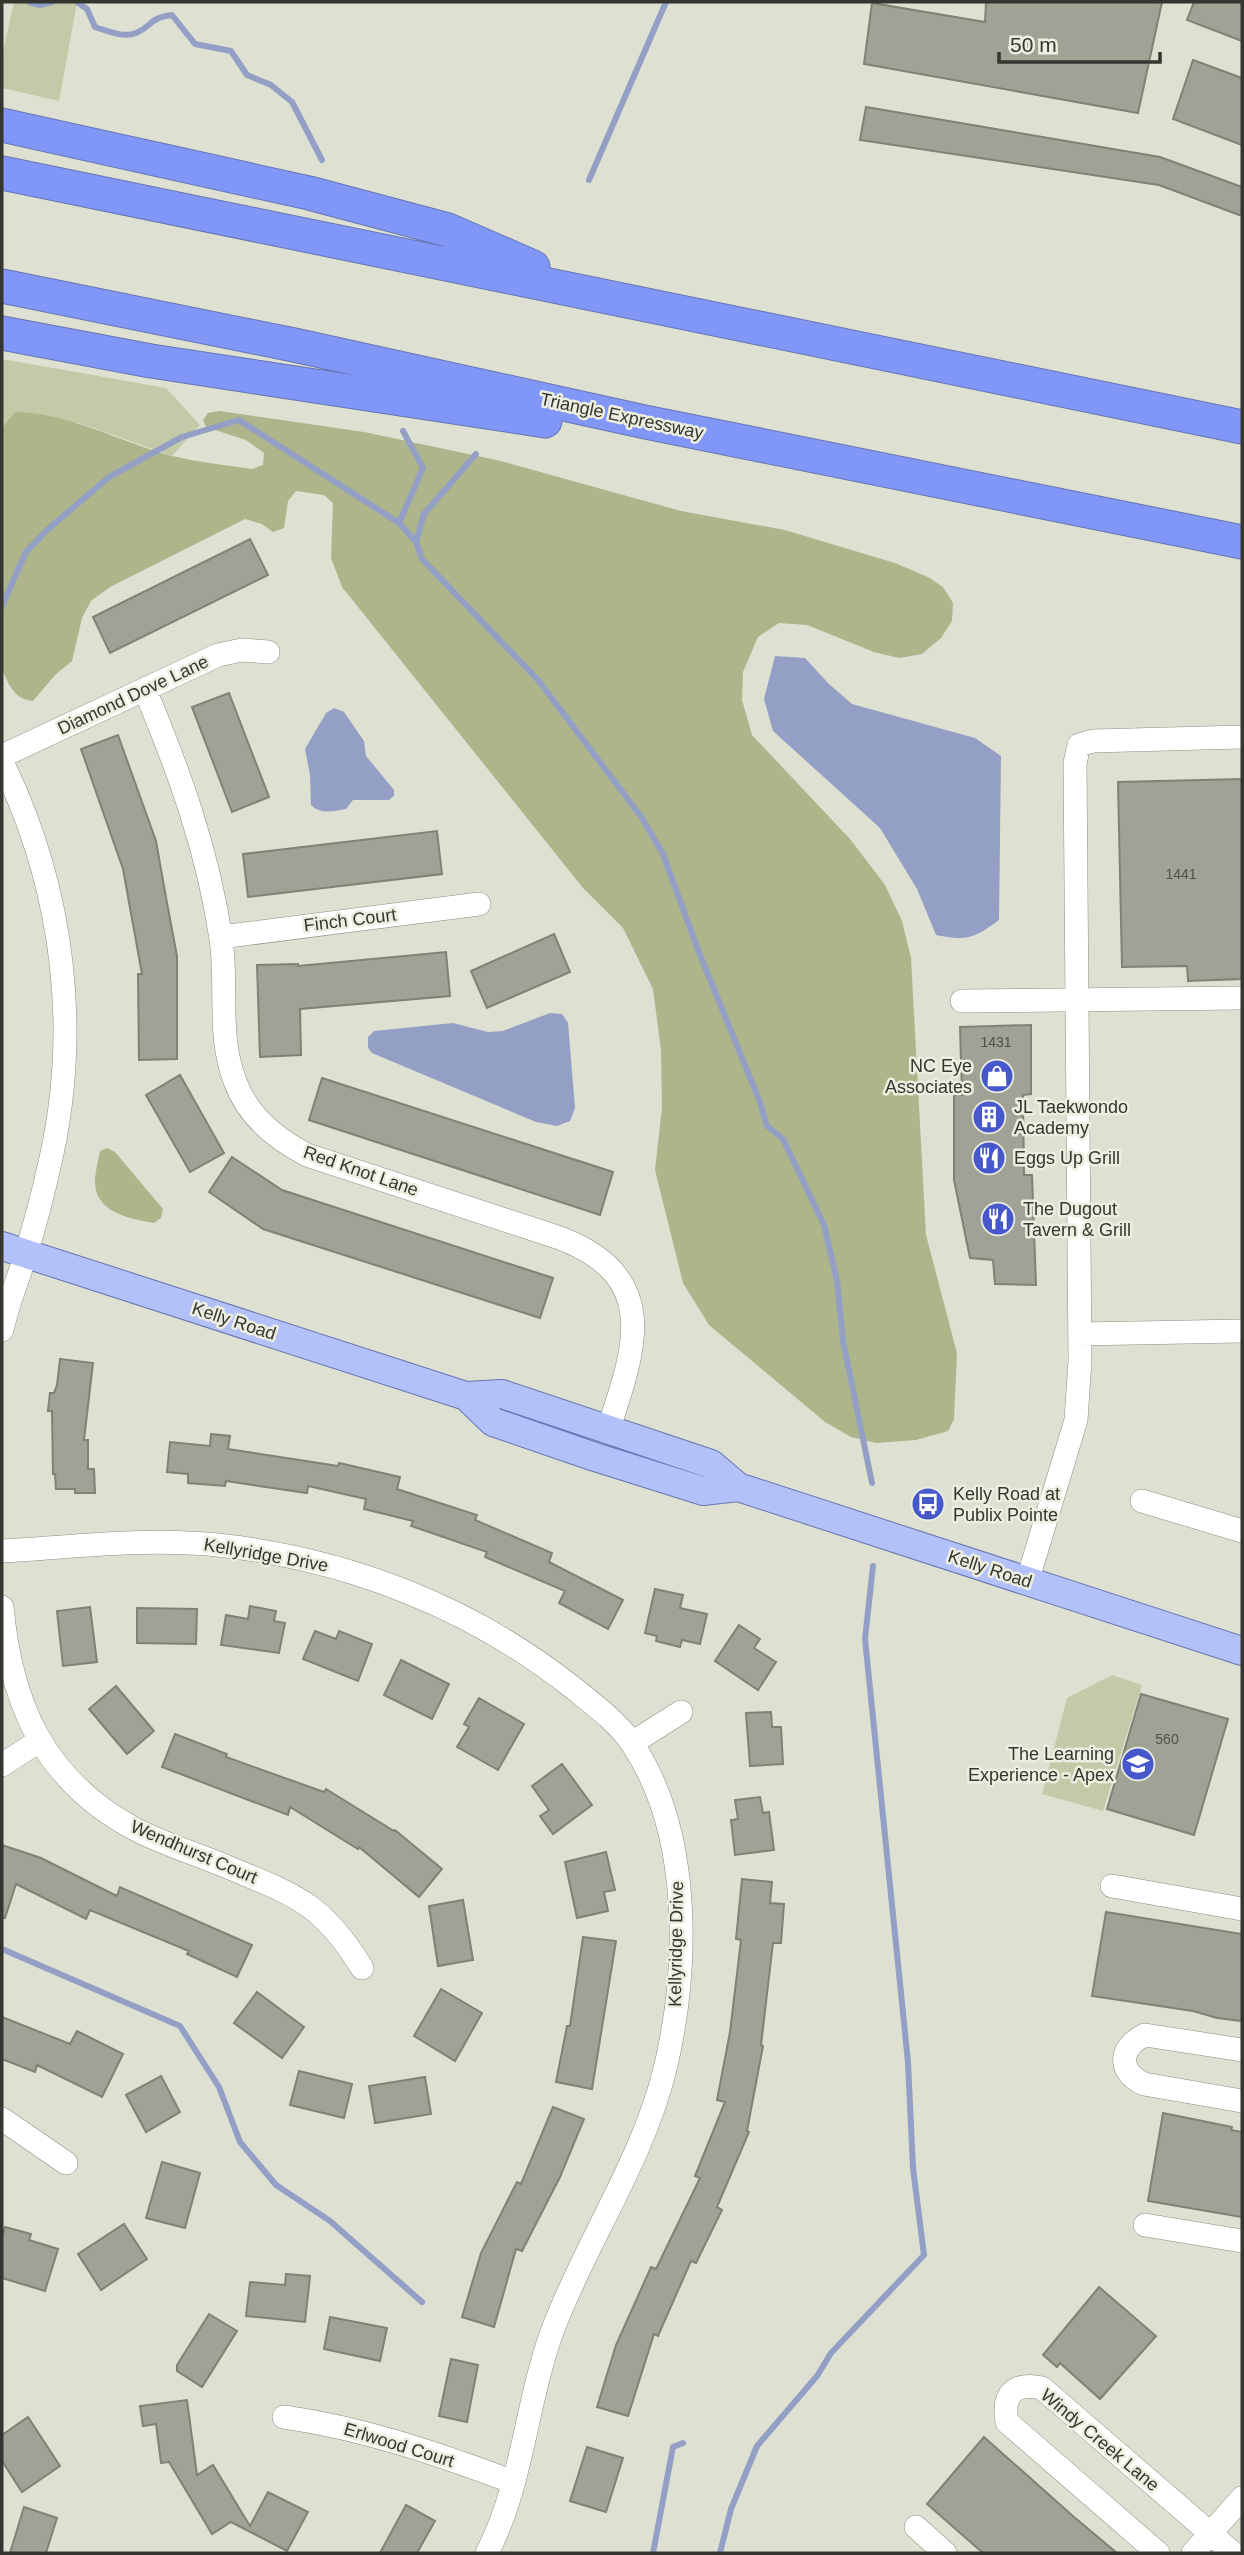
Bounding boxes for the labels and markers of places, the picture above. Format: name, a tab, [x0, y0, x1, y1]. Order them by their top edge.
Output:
place label: NC Eye Associates	[885, 1056, 972, 1097]
shop icon: NC Eye Associates	[978, 1057, 1016, 1095]
place label: JL Taekwondo Academy	[1014, 1097, 1128, 1138]
building icon: JL Taekwondo Academy	[970, 1098, 1008, 1136]
restaurant icon: Eggs Up Grill	[970, 1139, 1008, 1177]
place label: Eggs Up Grill	[1014, 1148, 1120, 1168]
place label: The Dugout Tavern & Grill	[1023, 1199, 1131, 1240]
restaurant icon: The Dugout Tavern & Grill	[979, 1200, 1017, 1238]
place label: Kelly Road at Publix Pointe	[953, 1484, 1060, 1525]
bus stop icon: Kelly Road at Publix Pointe	[909, 1485, 947, 1523]
place label: The Learning Experience - Apex	[968, 1744, 1114, 1785]
school or university icon: The Learning Experience - Apex	[1119, 1745, 1157, 1783]

